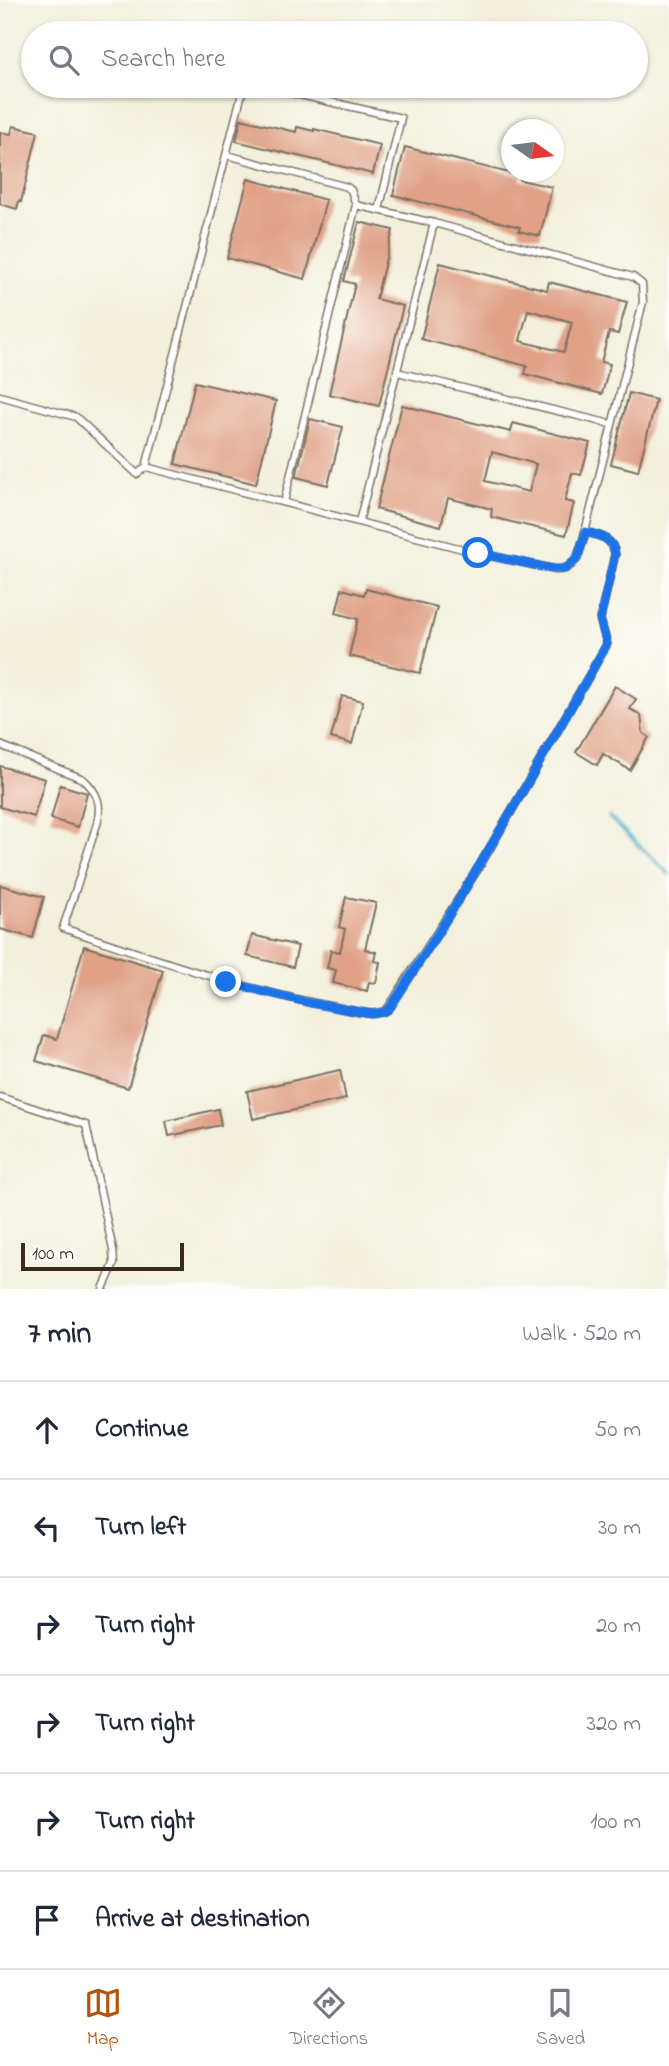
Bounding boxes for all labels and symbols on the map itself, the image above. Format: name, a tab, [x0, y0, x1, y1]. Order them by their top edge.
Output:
north arrow	[501, 119, 564, 182]
route start	[462, 537, 493, 568]
route end	[210, 966, 241, 997]
scale bar	[21, 1240, 184, 1272]

